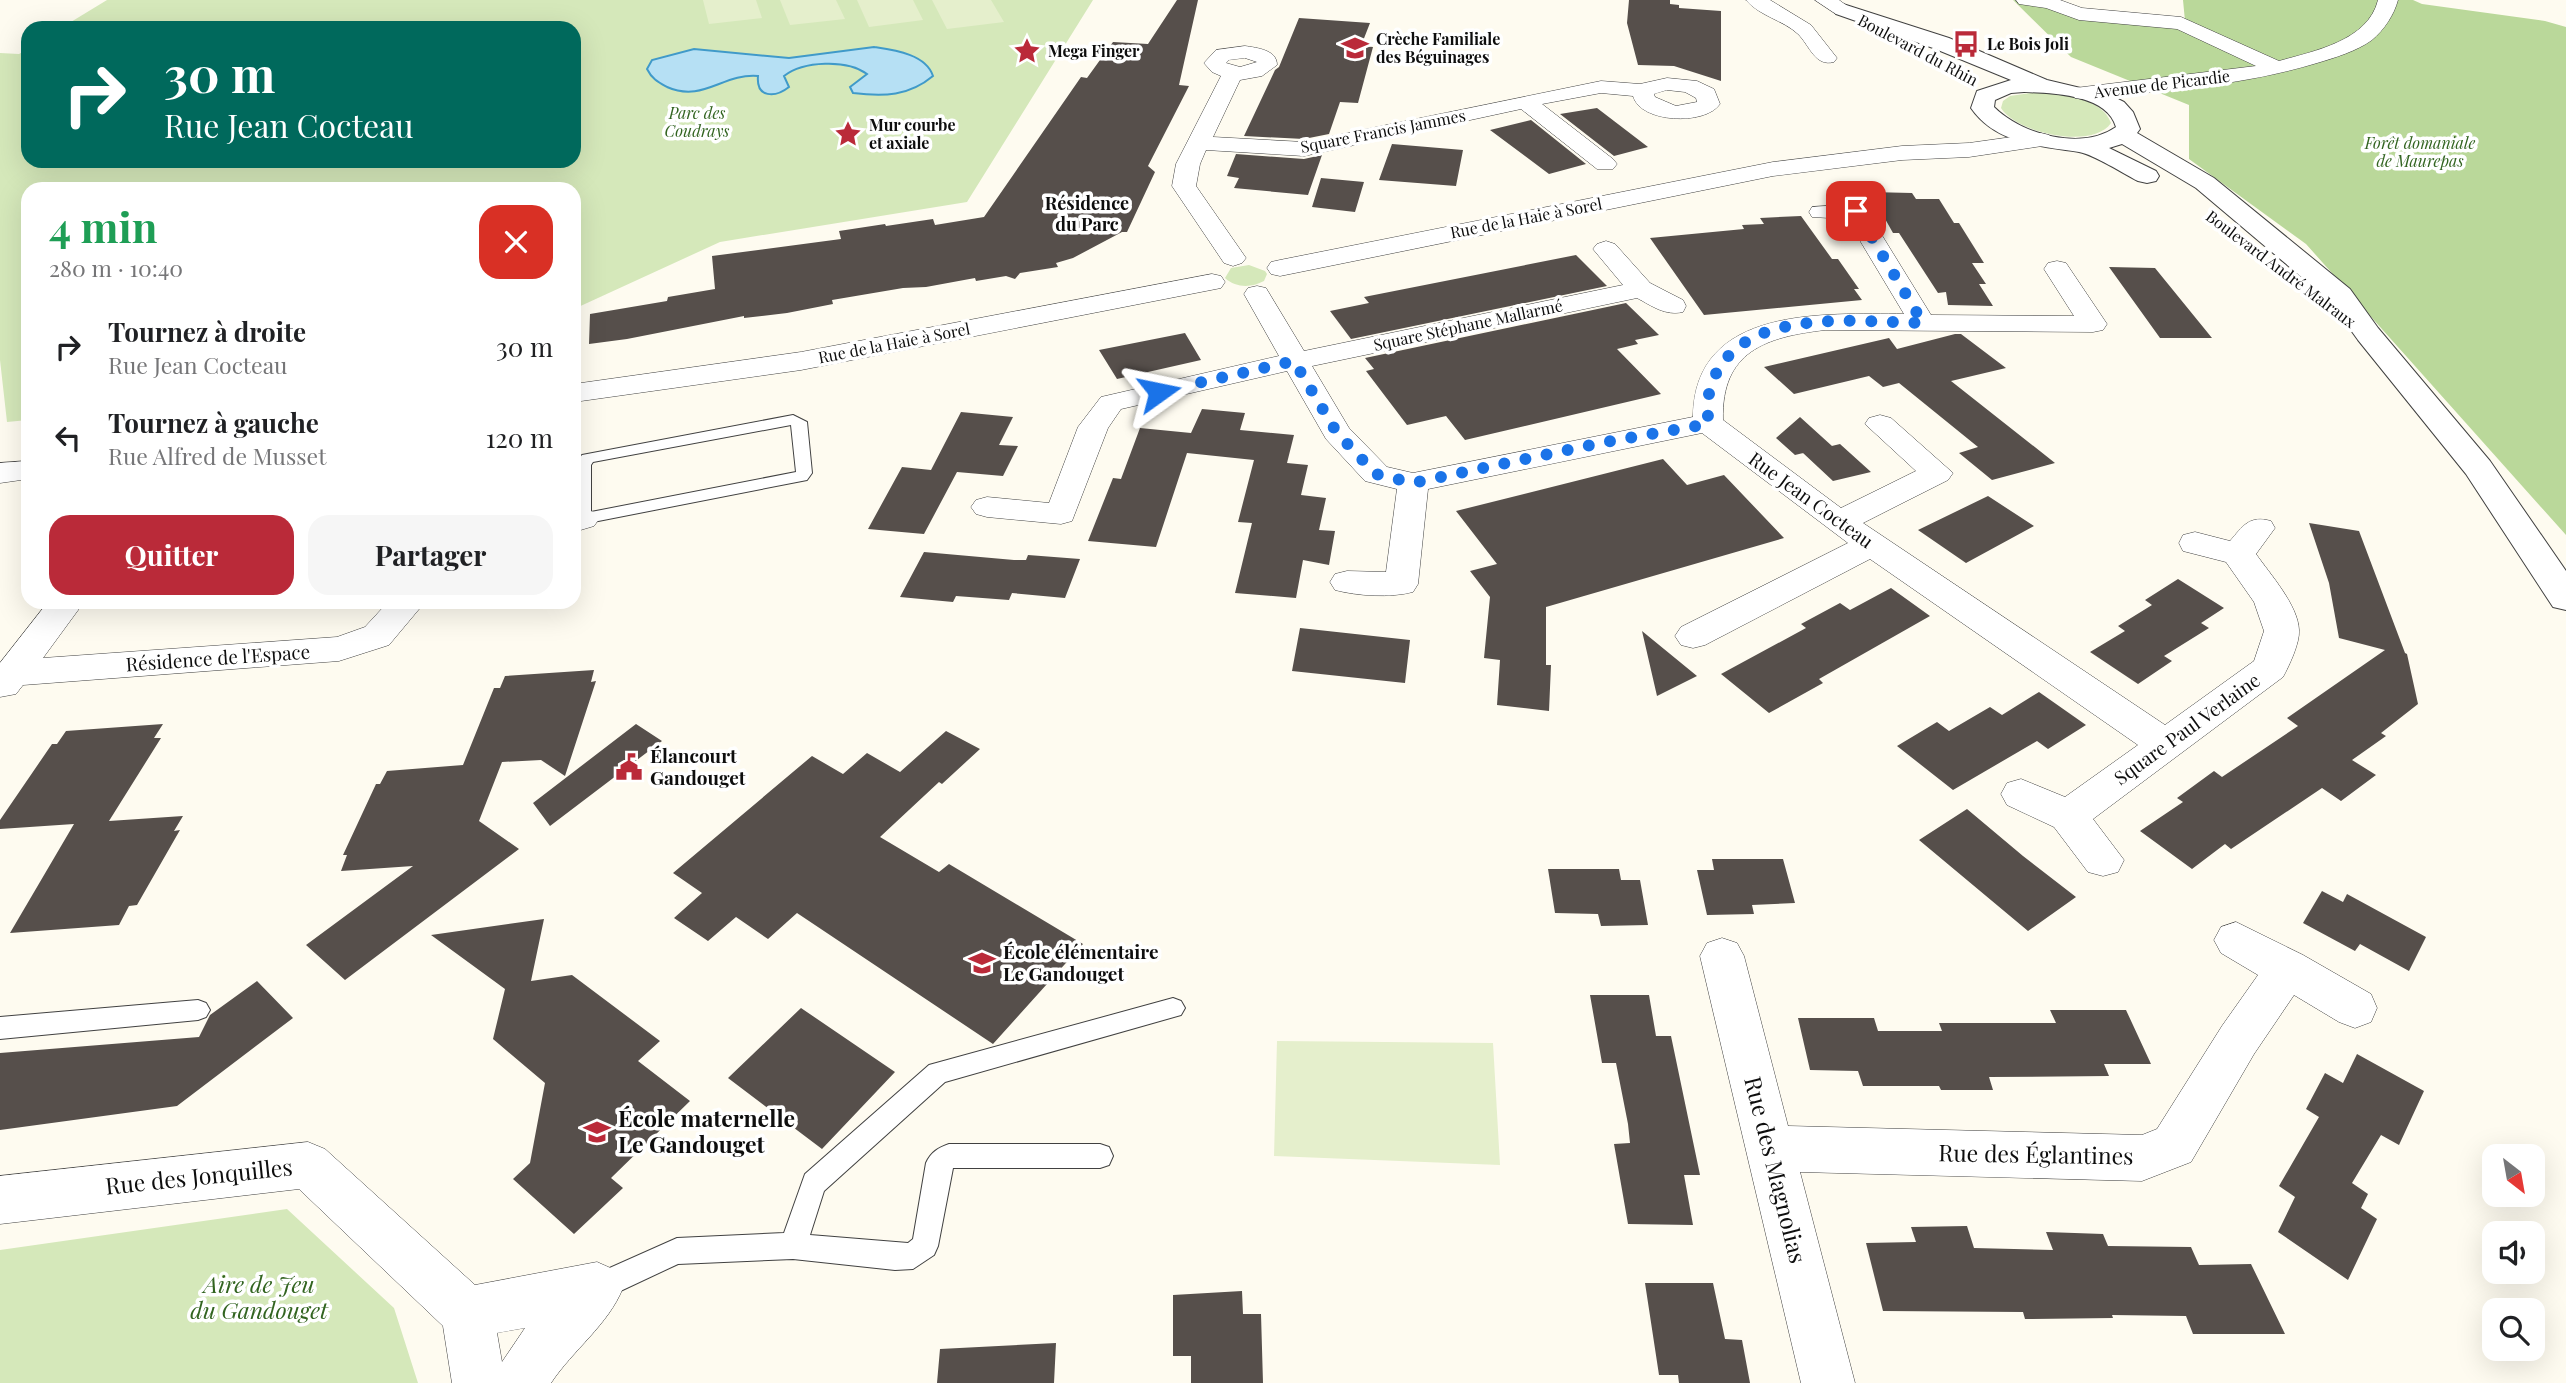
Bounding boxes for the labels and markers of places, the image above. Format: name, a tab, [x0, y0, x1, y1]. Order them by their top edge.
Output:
place label: Crèche Familiale des Béguinages	[1376, 28, 1500, 67]
bus stop icon: Le Bois Joli	[1951, 29, 1981, 59]
school or university icon: Crèche Familiale des Béguinages	[1340, 33, 1370, 63]
place label: Le Bois Joli	[1987, 33, 2069, 54]
place icon: Mega Finger	[1012, 36, 1042, 66]
place label: Mega Finger	[1048, 40, 1140, 61]
place label: Mur courbe et axiale	[869, 114, 955, 153]
place icon: Mur courbe et axiale	[833, 119, 863, 149]
pin	[1826, 181, 1886, 241]
place label: Élancourt Gandouget	[650, 742, 746, 790]
public building icon: Élancourt Gandouget	[614, 752, 644, 782]
place label: École élémentaire Le Gandouget	[1003, 938, 1158, 986]
school or university icon: École élémentaire Le Gandouget	[967, 948, 997, 978]
place label: École maternelle Le Gandouget	[618, 1102, 795, 1159]
school or university icon: École maternelle Le Gandouget	[582, 1117, 612, 1147]

